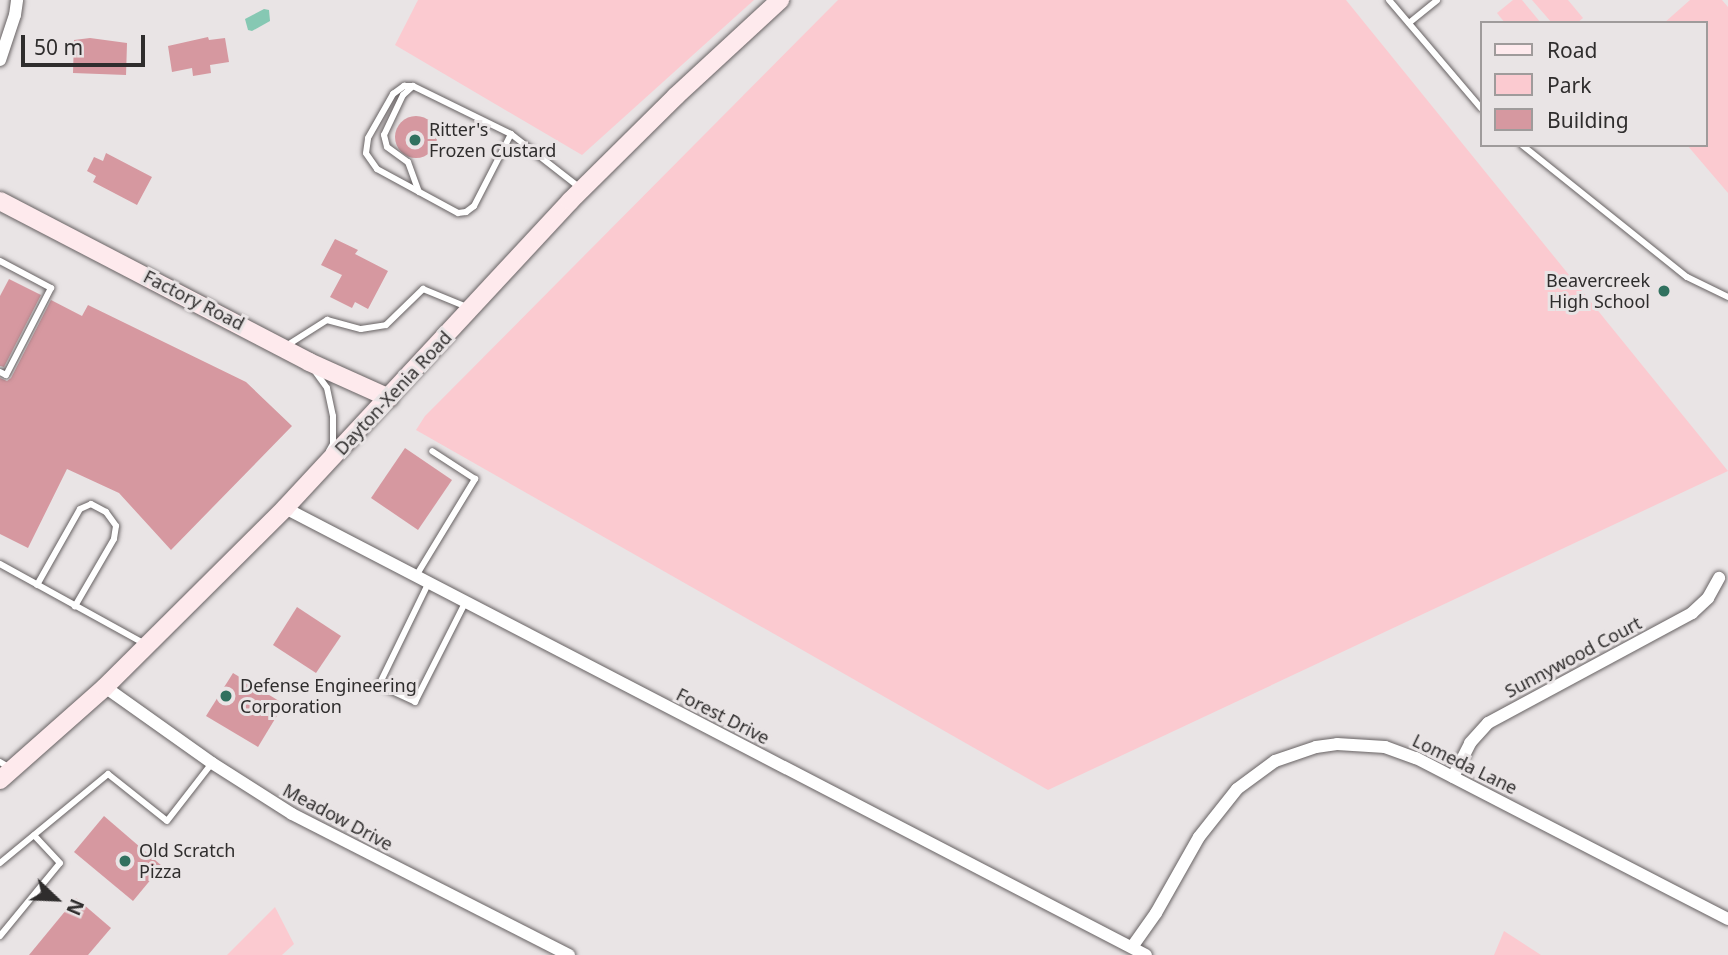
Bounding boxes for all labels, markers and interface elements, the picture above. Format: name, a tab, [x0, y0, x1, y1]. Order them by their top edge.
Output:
scale bar	[24, 21, 149, 65]
legend	[1480, 21, 1707, 147]
text: 50 m	[34, 33, 83, 61]
text: Road	[1547, 36, 1597, 64]
text: Park	[1547, 71, 1591, 99]
text: Building	[1547, 106, 1629, 134]
place label: Ritter's Frozen Custard	[429, 119, 556, 162]
marker: Ritter's Frozen Custard	[407, 132, 423, 148]
street label: Factory Road	[140, 265, 248, 335]
place label: Beavercreek High School	[1546, 270, 1650, 312]
marker: Beavercreek High School	[1656, 283, 1672, 299]
street label: Dayton-Xenia Road	[330, 327, 456, 459]
street label: Sunnywood Court	[1501, 612, 1645, 702]
place label: Defense Engineering Corporation	[240, 675, 417, 718]
street label: Forest Drive	[673, 683, 773, 749]
marker: Defense Engineering Corporation	[218, 688, 234, 704]
street label: Lomeda Lane	[1409, 729, 1521, 799]
street label: Meadow Drive	[279, 779, 397, 855]
place label: Old Scratch Pizza	[139, 840, 235, 882]
marker: Old Scratch Pizza	[117, 853, 133, 869]
north arrow	[21, 864, 91, 934]
text: N	[60, 895, 90, 919]

